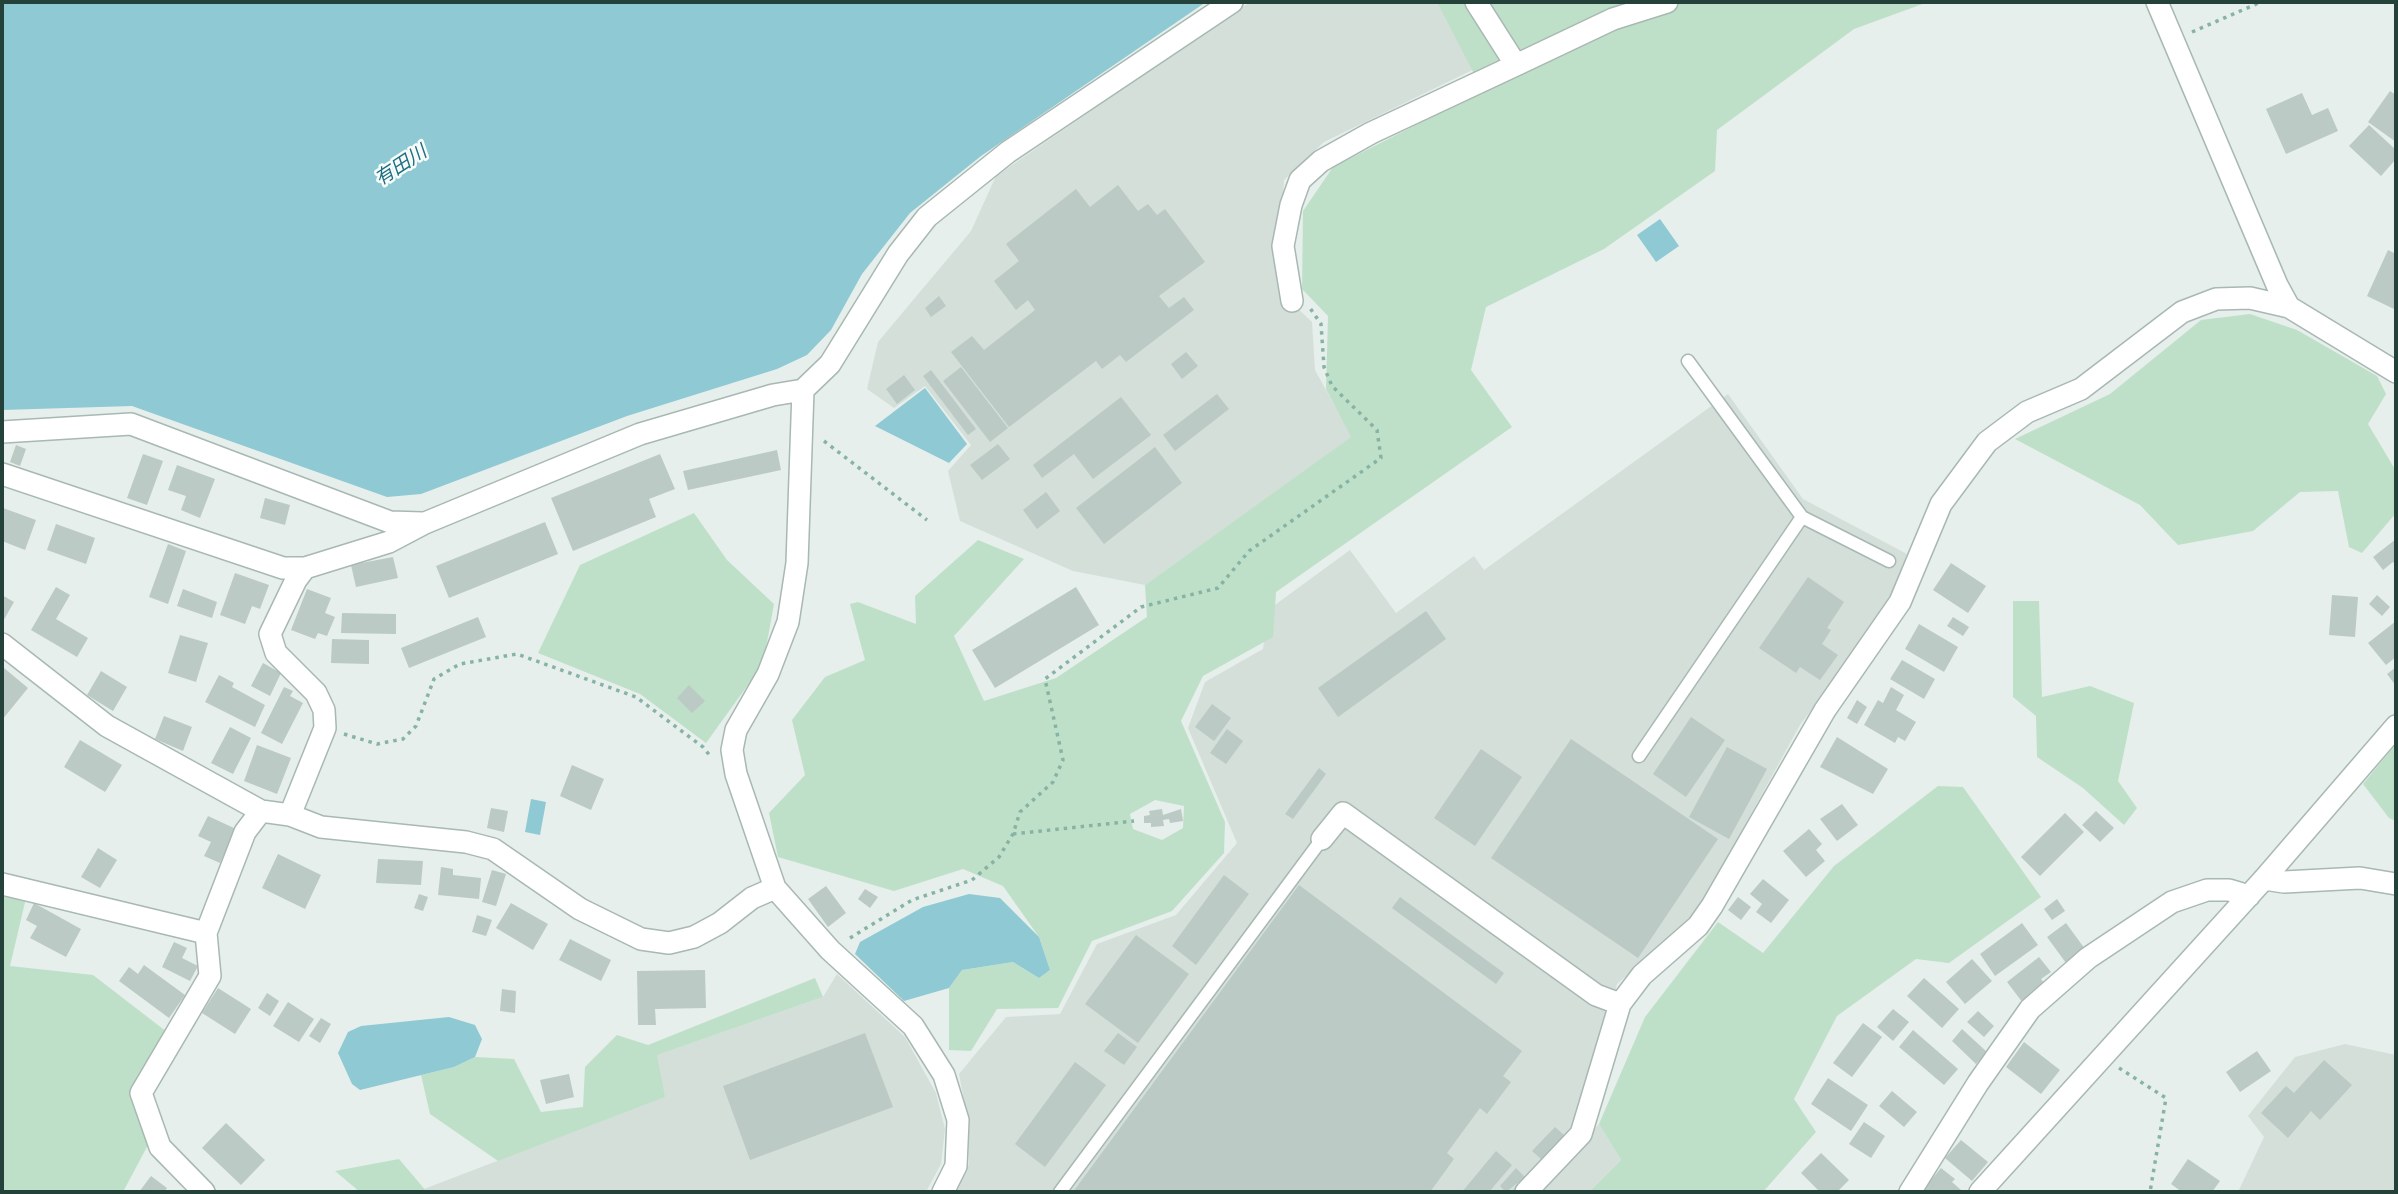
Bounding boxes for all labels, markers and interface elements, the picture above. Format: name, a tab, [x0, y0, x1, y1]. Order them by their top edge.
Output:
water label: 有田川	[371, 141, 431, 191]

